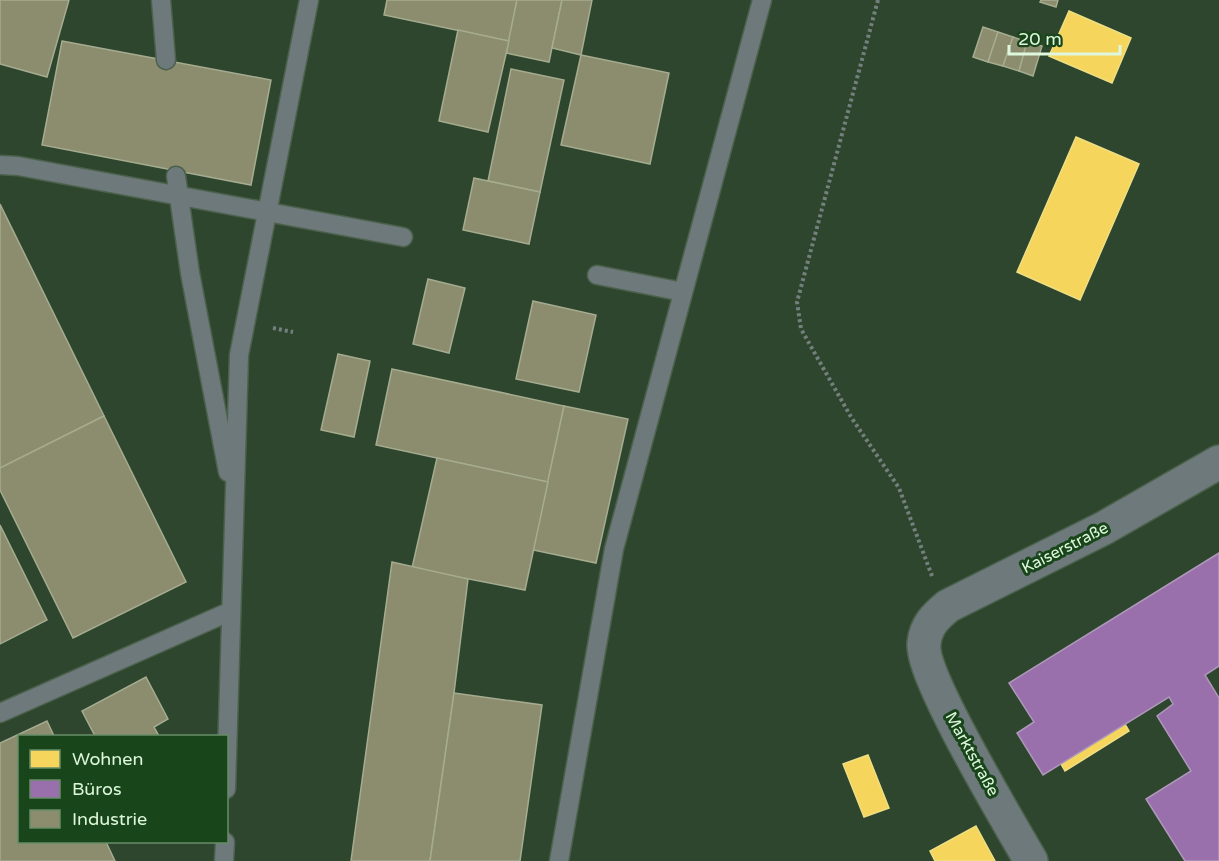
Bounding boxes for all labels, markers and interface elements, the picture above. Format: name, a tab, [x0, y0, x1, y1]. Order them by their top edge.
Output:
scale bar	[1009, 18, 1120, 56]
text: 20 m	[1018, 28, 1062, 50]
street label: Kaiserstraße	[1018, 518, 1112, 578]
street label: Marktstraße	[941, 708, 1003, 800]
legend	[18, 735, 228, 843]
text: Wohnen	[72, 748, 143, 770]
text: Büros	[72, 778, 122, 800]
text: Industrie	[72, 808, 147, 830]

